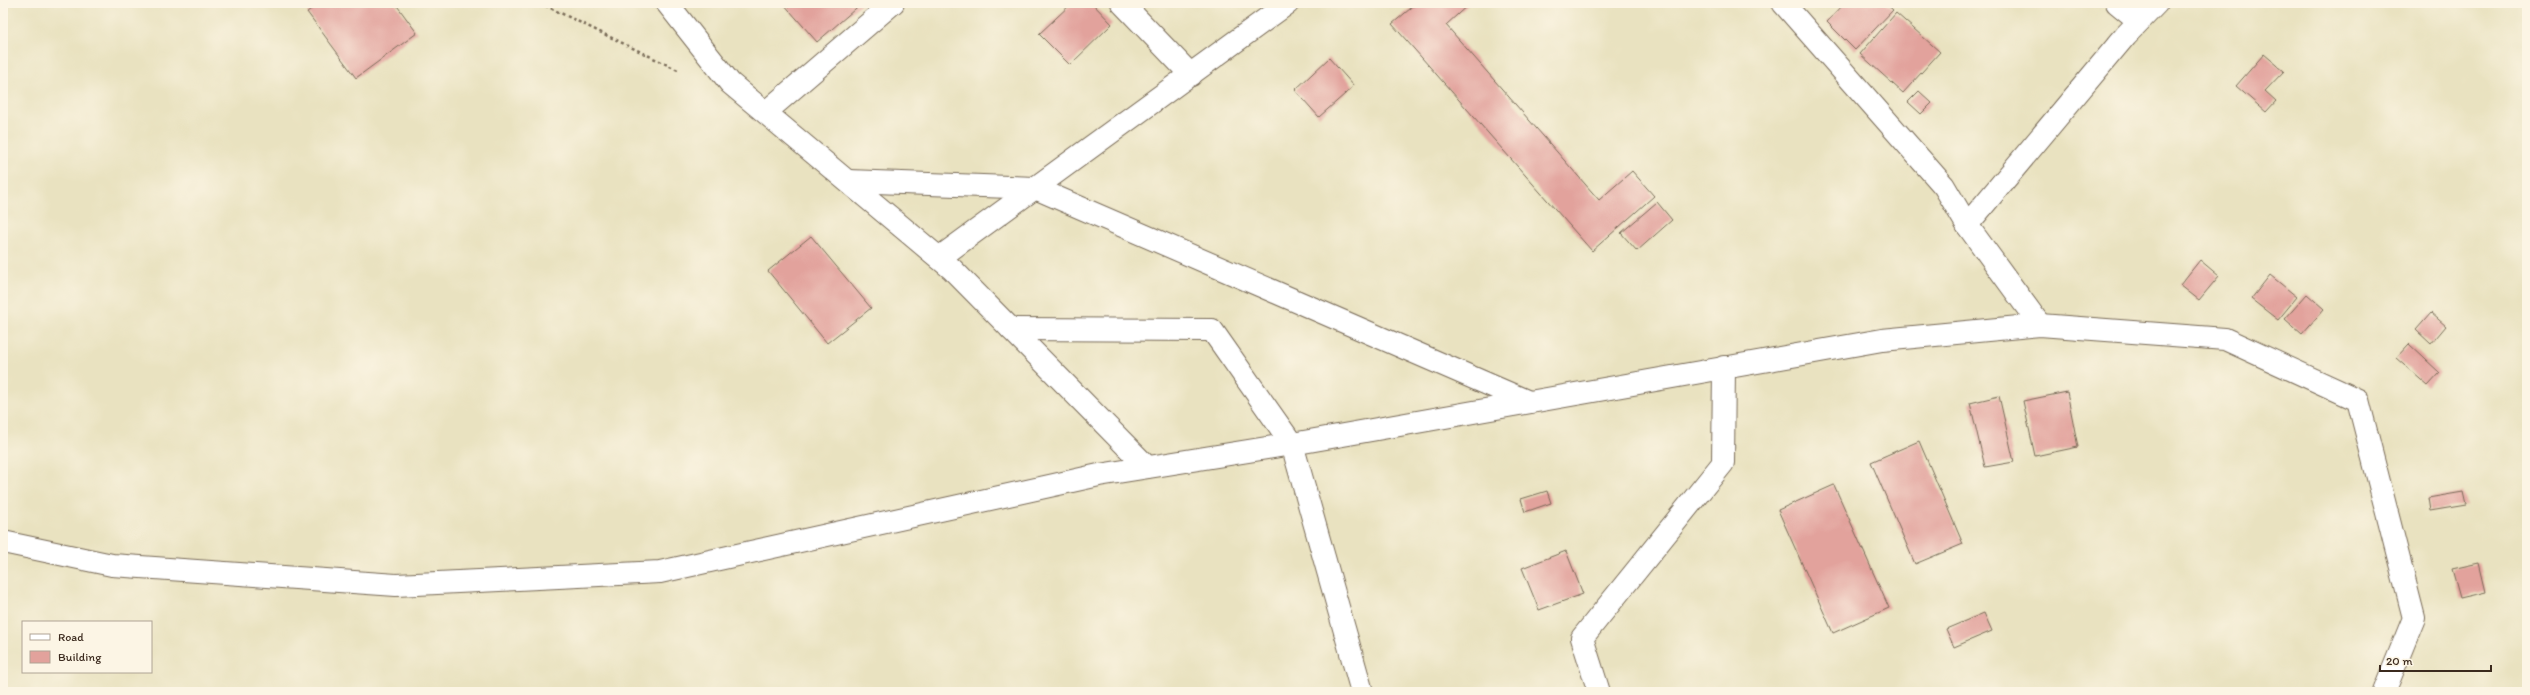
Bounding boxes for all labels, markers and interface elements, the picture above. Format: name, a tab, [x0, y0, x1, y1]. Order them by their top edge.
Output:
legend	[22, 621, 152, 673]
text: Road	[58, 630, 84, 644]
scale bar	[2380, 647, 2491, 673]
text: Building	[58, 650, 102, 664]
text: 20 m	[2386, 654, 2413, 668]

